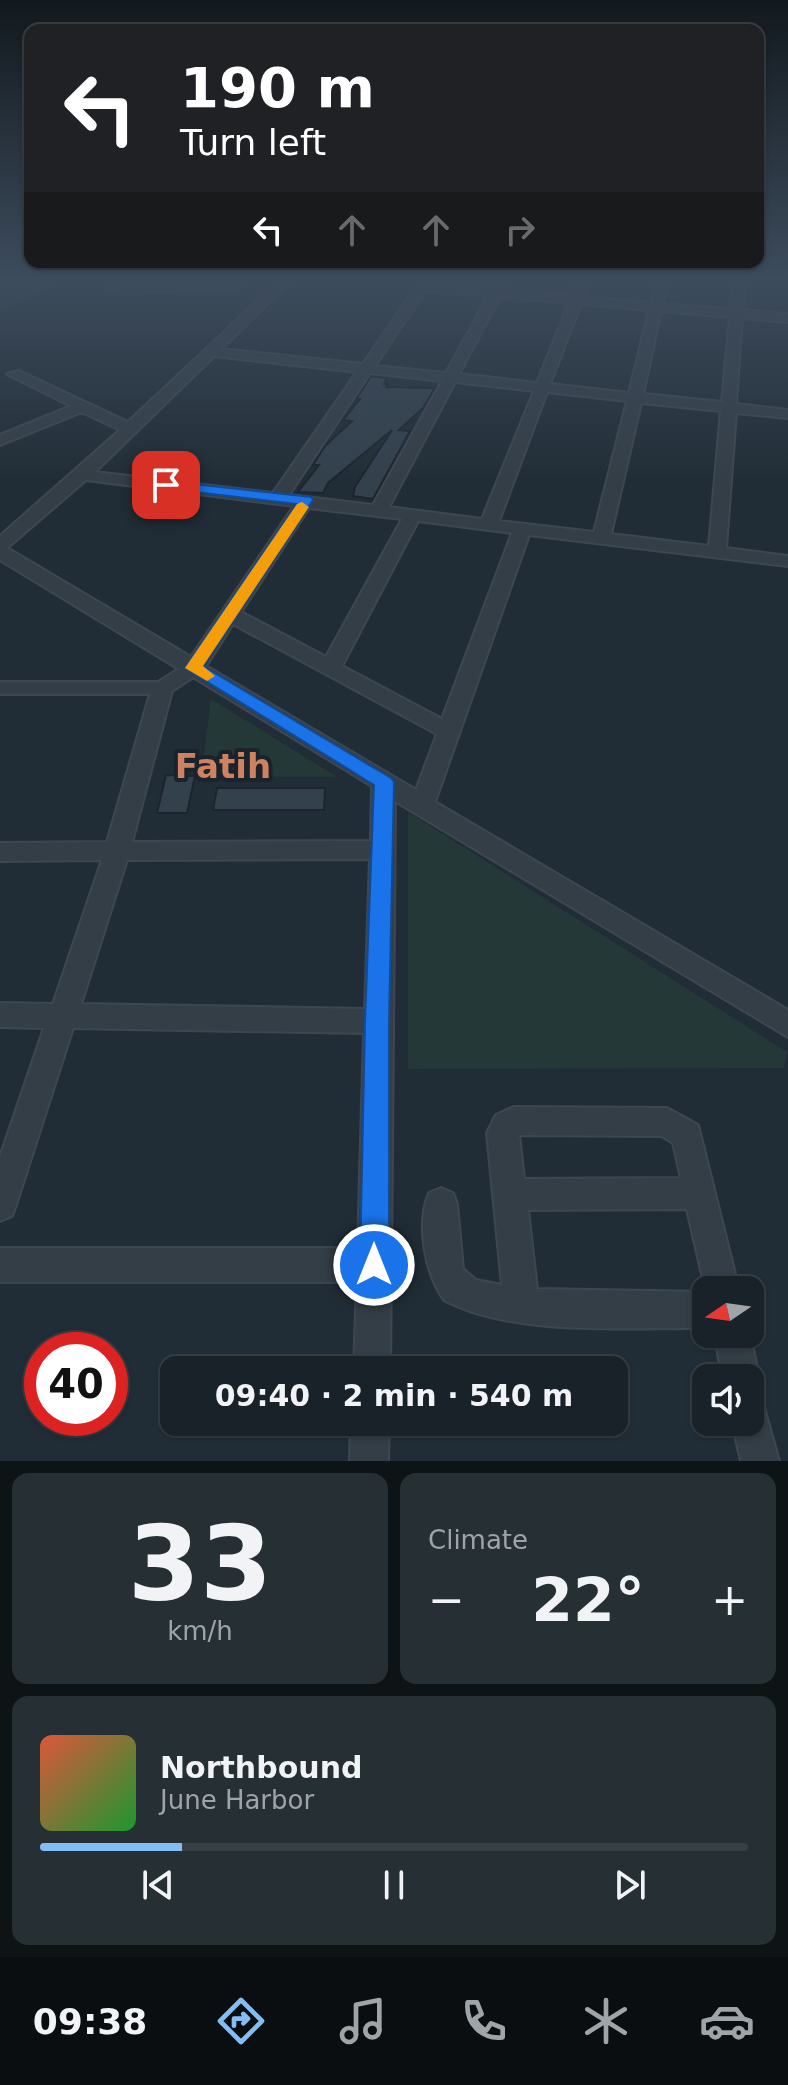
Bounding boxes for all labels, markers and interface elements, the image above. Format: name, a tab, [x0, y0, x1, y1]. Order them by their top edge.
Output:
text: 190 m	[180, 55, 375, 120]
icon: left	[48, 56, 152, 160]
text: Turn left	[180, 122, 326, 163]
icon: left	[246, 208, 290, 252]
icon: ahead	[330, 208, 374, 252]
icon: ahead	[414, 208, 458, 252]
icon: right	[498, 208, 542, 252]
pin	[132, 451, 200, 519]
icon: arrive	[144, 463, 188, 507]
district label: Fatih	[175, 746, 271, 786]
position arrow	[332, 1223, 416, 1307]
north arrow	[692, 1276, 764, 1348]
map controls	[692, 1276, 764, 1436]
speed limit sign: 40	[24, 1332, 128, 1436]
button: sound	[692, 1364, 764, 1436]
text: 09:40 · 2 min · 540 m	[215, 1378, 573, 1413]
text: 33	[128, 1503, 272, 1625]
text: Climate	[428, 1525, 528, 1555]
text: 22°	[531, 1565, 645, 1635]
text: −	[428, 1574, 465, 1625]
text: +	[711, 1574, 748, 1625]
text: km/h	[167, 1616, 233, 1646]
text: Northbound	[160, 1750, 363, 1785]
text: June Harbor	[160, 1785, 314, 1815]
icon: previous	[136, 1863, 180, 1907]
icon: pause	[372, 1863, 416, 1907]
icon: next	[608, 1863, 652, 1907]
icon: directions	[213, 1993, 269, 2049]
icon: music	[335, 1993, 391, 2049]
icon: phone	[456, 1993, 512, 2049]
icon: climate	[578, 1993, 634, 2049]
icon: car	[699, 1993, 755, 2049]
text: 09:38	[33, 2001, 147, 2042]

